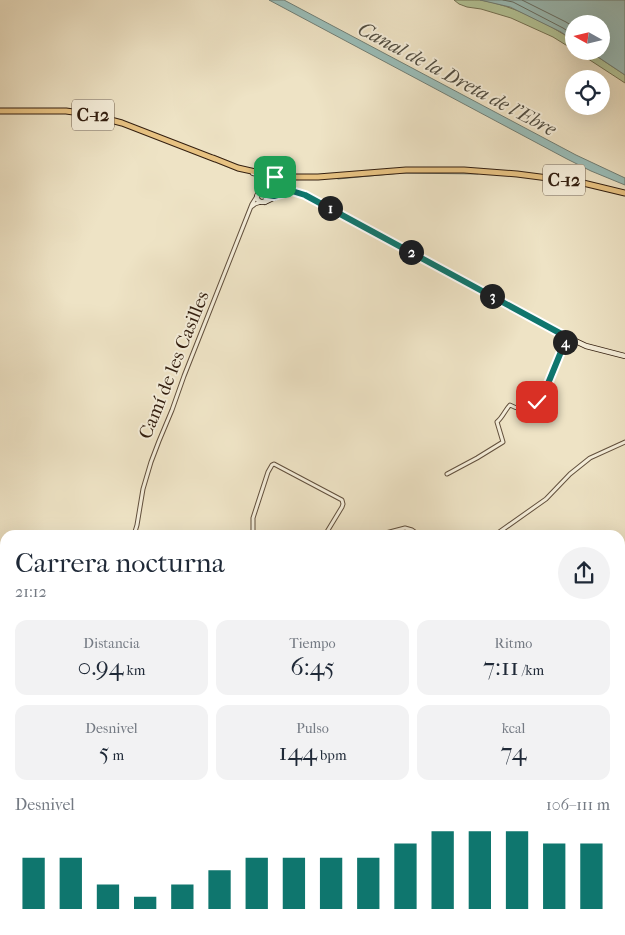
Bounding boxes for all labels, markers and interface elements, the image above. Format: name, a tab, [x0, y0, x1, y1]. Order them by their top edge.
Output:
north arrow	[565, 15, 610, 60]
map controls	[565, 15, 610, 115]
water label: Canal de la Dreta de l'Ebre	[354, 17, 561, 141]
button: locate	[565, 70, 610, 115]
road number: C-12	[72, 100, 114, 130]
pin	[254, 156, 296, 198]
icon: arrive	[261, 163, 289, 191]
road number: C-12	[543, 164, 585, 196]
pin: 1	[318, 196, 342, 220]
text: 1	[328, 200, 333, 217]
pin: 2	[398, 240, 424, 264]
text: 2	[408, 244, 415, 261]
pin: 3	[480, 284, 504, 308]
street label: Camí de les Casilles	[134, 288, 214, 442]
text: 3	[490, 288, 495, 305]
pin: 4	[552, 330, 578, 354]
text: 4	[561, 334, 570, 351]
pin	[516, 381, 558, 423]
icon: check	[523, 388, 551, 416]
text: Carrera nocturna	[15, 546, 225, 579]
button: share	[558, 547, 610, 599]
text: 21:12	[15, 582, 47, 601]
text: Distancia	[83, 635, 140, 652]
text: Tiempo	[289, 635, 336, 652]
text: Ritmo	[495, 635, 532, 652]
text: 0.94	[78, 652, 124, 681]
text: 6:45	[290, 652, 335, 681]
text: 7:11	[483, 652, 519, 681]
text: km	[124, 662, 145, 679]
text: /km	[519, 662, 544, 679]
text: Desnivel	[85, 720, 138, 737]
text: Pulso	[296, 720, 329, 737]
text: kcal	[502, 720, 525, 737]
text: 5	[99, 737, 110, 766]
text: 144	[278, 737, 317, 766]
text: 74	[500, 737, 527, 766]
text: m	[110, 747, 124, 764]
text: bpm	[317, 747, 347, 764]
text: Desnivel	[15, 795, 75, 814]
text: 106–111 m	[546, 795, 610, 814]

